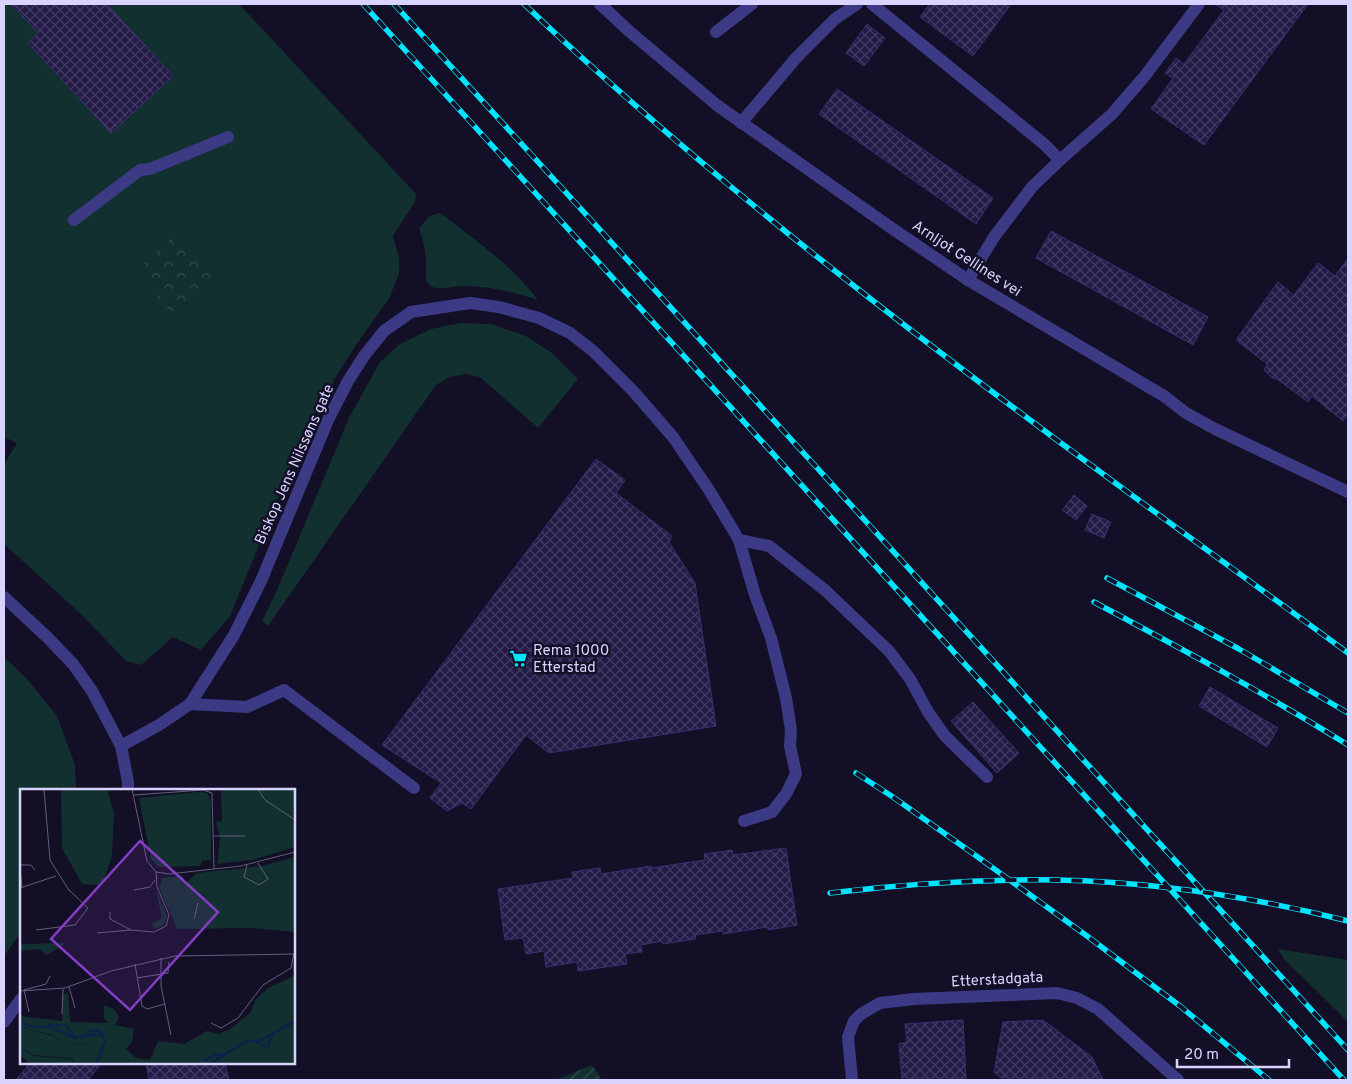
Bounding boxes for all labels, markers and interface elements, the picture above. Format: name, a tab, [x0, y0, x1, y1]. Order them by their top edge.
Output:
street label: Arnljot Gellines vei	[908, 217, 1024, 302]
street label: Biskop Jens Nilssøns gate	[251, 382, 339, 548]
place label: Rema 1000 Etterstad	[533, 642, 609, 678]
supermarket icon: Rema 1000 Etterstad	[509, 649, 529, 669]
inset map	[20, 789, 295, 1064]
street label: Etterstadgata	[950, 969, 1044, 992]
scale bar	[1177, 1036, 1290, 1068]
text: 20 m	[1184, 1046, 1219, 1065]

